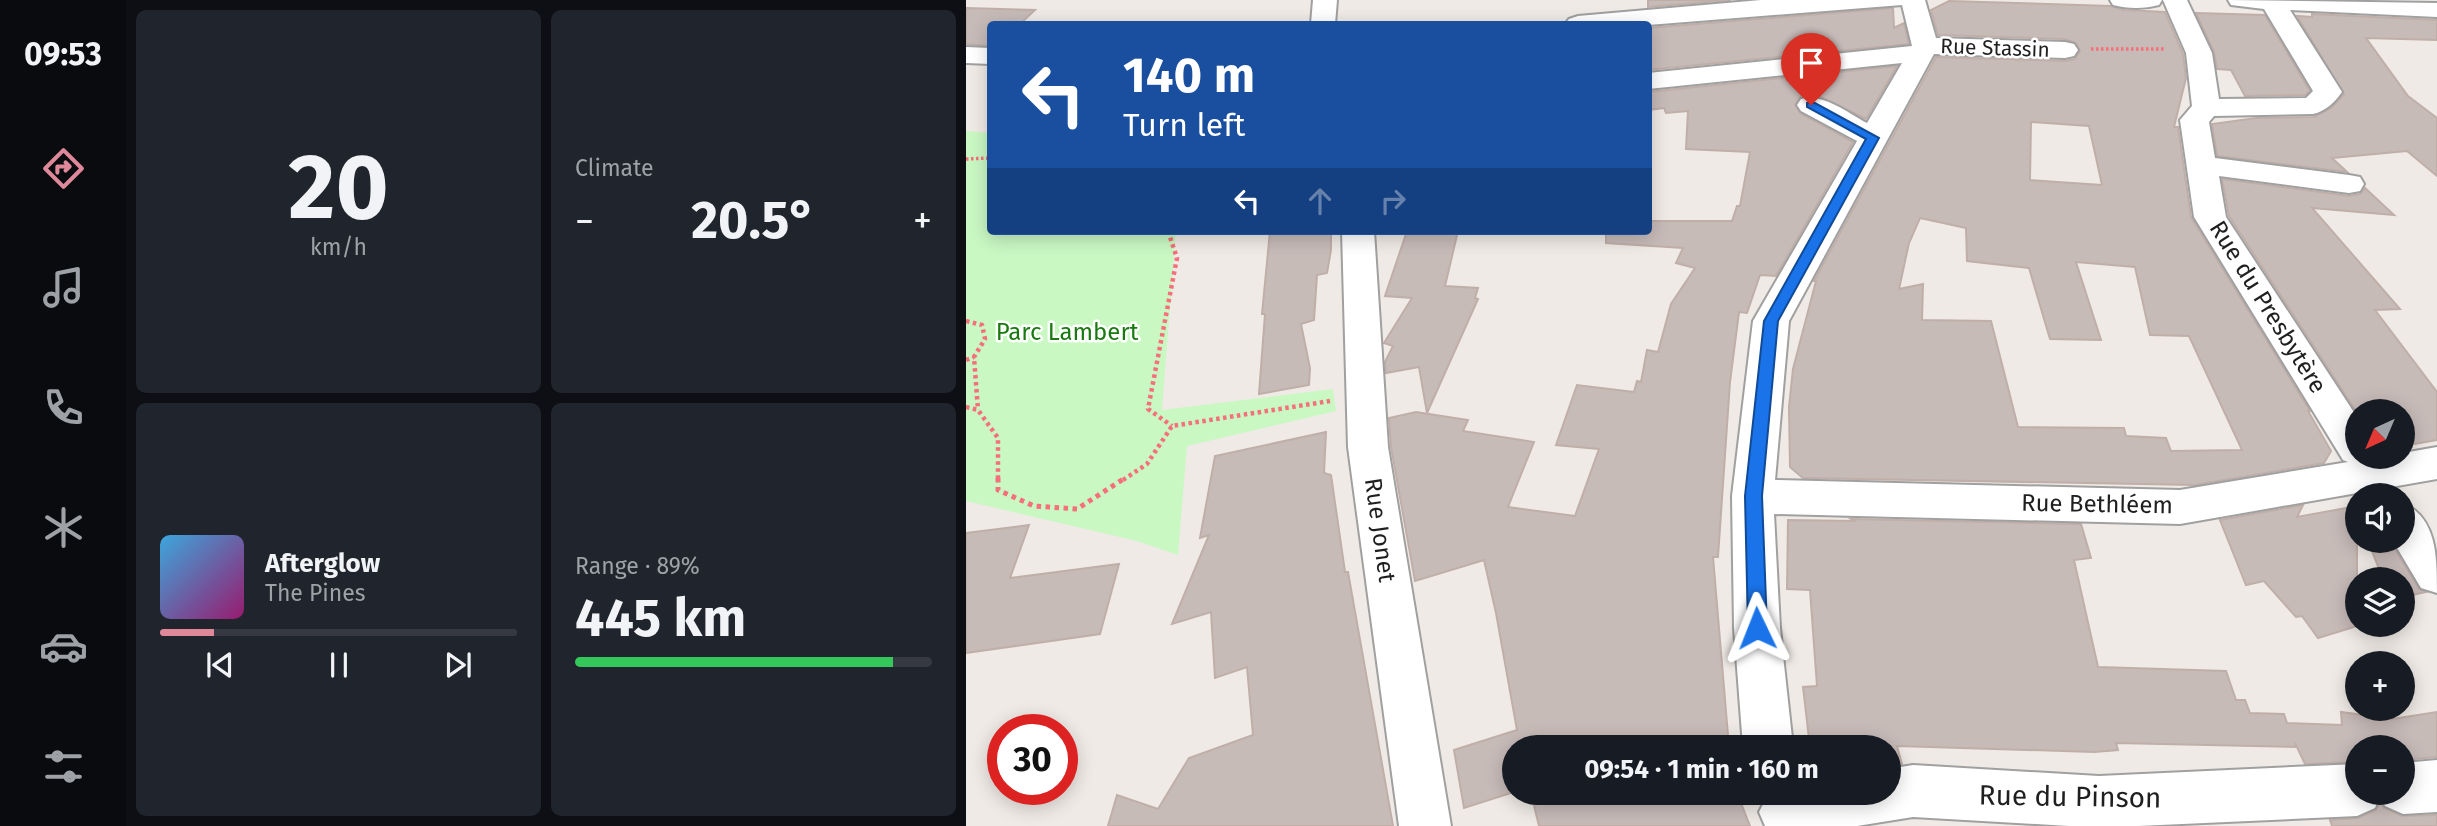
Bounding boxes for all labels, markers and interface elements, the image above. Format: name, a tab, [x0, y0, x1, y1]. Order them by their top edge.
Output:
pin	[1781, 33, 1841, 105]
street label: Rue Stassin	[1940, 33, 2050, 63]
text: 09:53	[24, 35, 102, 73]
icon: arrive	[1792, 44, 1830, 82]
text: 140 m	[1123, 46, 1255, 105]
icon: left	[1008, 49, 1099, 140]
text: Turn left	[1123, 106, 1245, 144]
text: 20	[288, 133, 389, 242]
icon: directions	[39, 144, 88, 193]
text: Climate	[575, 154, 654, 182]
icon: left	[1228, 182, 1266, 220]
icon: ahead	[1301, 182, 1339, 220]
icon: right	[1374, 182, 1412, 220]
text: 20.5°	[691, 189, 816, 252]
text: −	[575, 198, 594, 244]
text: +	[913, 198, 932, 244]
street label: Rue du Presbytère	[2204, 216, 2332, 398]
text: km/h	[310, 233, 367, 261]
icon: music	[39, 263, 88, 312]
park label: Parc Lambert	[996, 318, 1139, 346]
icon: phone	[39, 383, 88, 432]
north arrow	[2345, 399, 2415, 469]
map controls	[2345, 399, 2415, 805]
street label: Rue Jonet	[1359, 476, 1401, 584]
button: sound	[2345, 483, 2415, 553]
street label: Rue Bethléem	[2021, 489, 2173, 519]
icon: climate	[39, 503, 88, 552]
text: Afterglow	[265, 548, 380, 579]
text: Range · 89%	[575, 552, 700, 580]
button: layers	[2345, 567, 2415, 637]
text: The Pines	[265, 579, 366, 607]
text: 445 km	[575, 587, 746, 650]
position arrow	[1720, 591, 1794, 665]
icon: car	[39, 622, 88, 671]
icon: previous	[201, 646, 239, 684]
icon: pause	[320, 646, 358, 684]
icon: next	[439, 646, 477, 684]
button: +	[2345, 651, 2415, 721]
speed limit sign: 30	[987, 714, 1078, 805]
button: −	[2345, 735, 2415, 805]
icon: filters	[39, 742, 88, 791]
text: 09:54 · 1 min · 160 m	[1584, 754, 1819, 785]
street label: Rue du Pinson	[1978, 778, 2162, 815]

